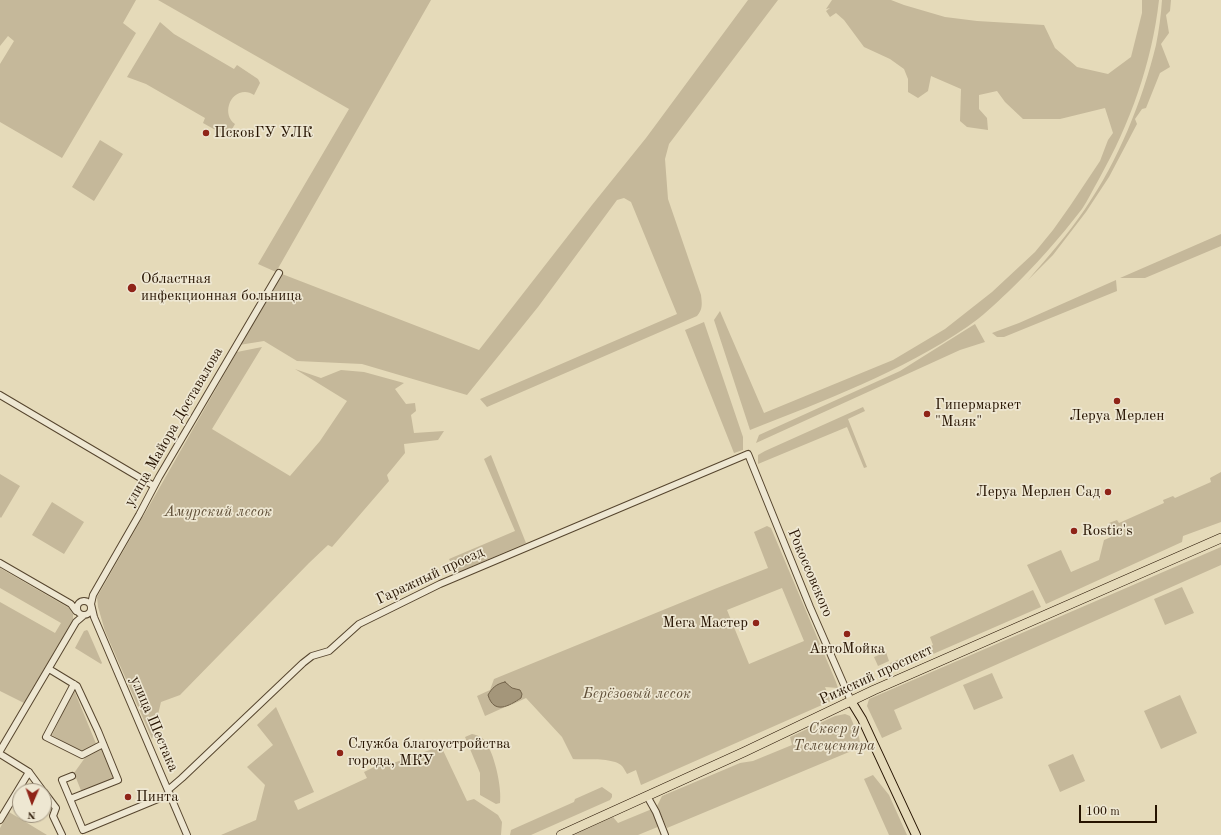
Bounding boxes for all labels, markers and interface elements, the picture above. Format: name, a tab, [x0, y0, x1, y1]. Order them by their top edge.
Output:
place label: ПсковГУ УЛК	[214, 124, 313, 142]
marker: ПсковГУ УЛК	[201, 128, 211, 138]
place label: Областная инфекционная больница	[141, 270, 302, 305]
marker: Областная инфекционная больница	[126, 282, 138, 294]
street label: улица Майора Доставалова	[121, 344, 227, 510]
place label: Гипермаркет "Маяк"	[935, 396, 1021, 431]
marker: Леруа Мерлен	[1112, 396, 1122, 406]
place label: Леруа Мерлен	[1070, 407, 1164, 425]
marker: Гипермаркет "Маяк"	[922, 409, 932, 419]
place label: Леруа Мерлен Сад	[976, 483, 1100, 501]
marker: Леруа Мерлен Сад	[1103, 487, 1113, 497]
park label: Амурский лесок	[164, 503, 272, 521]
place label: Rostic's	[1082, 522, 1133, 540]
street label: Рокоссовского	[783, 526, 837, 620]
marker: Rostic's	[1069, 526, 1079, 536]
street label: Гаражный проезд	[373, 543, 487, 609]
place label: Мега Мастер	[663, 614, 748, 632]
marker: Мега Мастер	[751, 618, 761, 628]
marker: АвтоМойка	[842, 629, 852, 639]
place label: АвтоМойка	[809, 640, 885, 658]
street label: Рижский проспект	[816, 641, 936, 709]
street label: улица Шестака	[126, 674, 182, 774]
park label: Берёзовый лесок	[583, 685, 691, 703]
park label: Сквер у Телецентра	[793, 720, 875, 755]
place label: Служба благоустройства города, МКУ	[348, 735, 511, 770]
marker: Служба благоустройства города, МКУ	[335, 748, 345, 758]
north arrow	[12, 783, 52, 823]
place label: Пинта	[136, 788, 179, 806]
marker: Пинта	[123, 792, 133, 802]
scale bar	[1081, 797, 1159, 823]
text: 100 m	[1086, 806, 1120, 818]
text: N	[27, 809, 36, 820]

